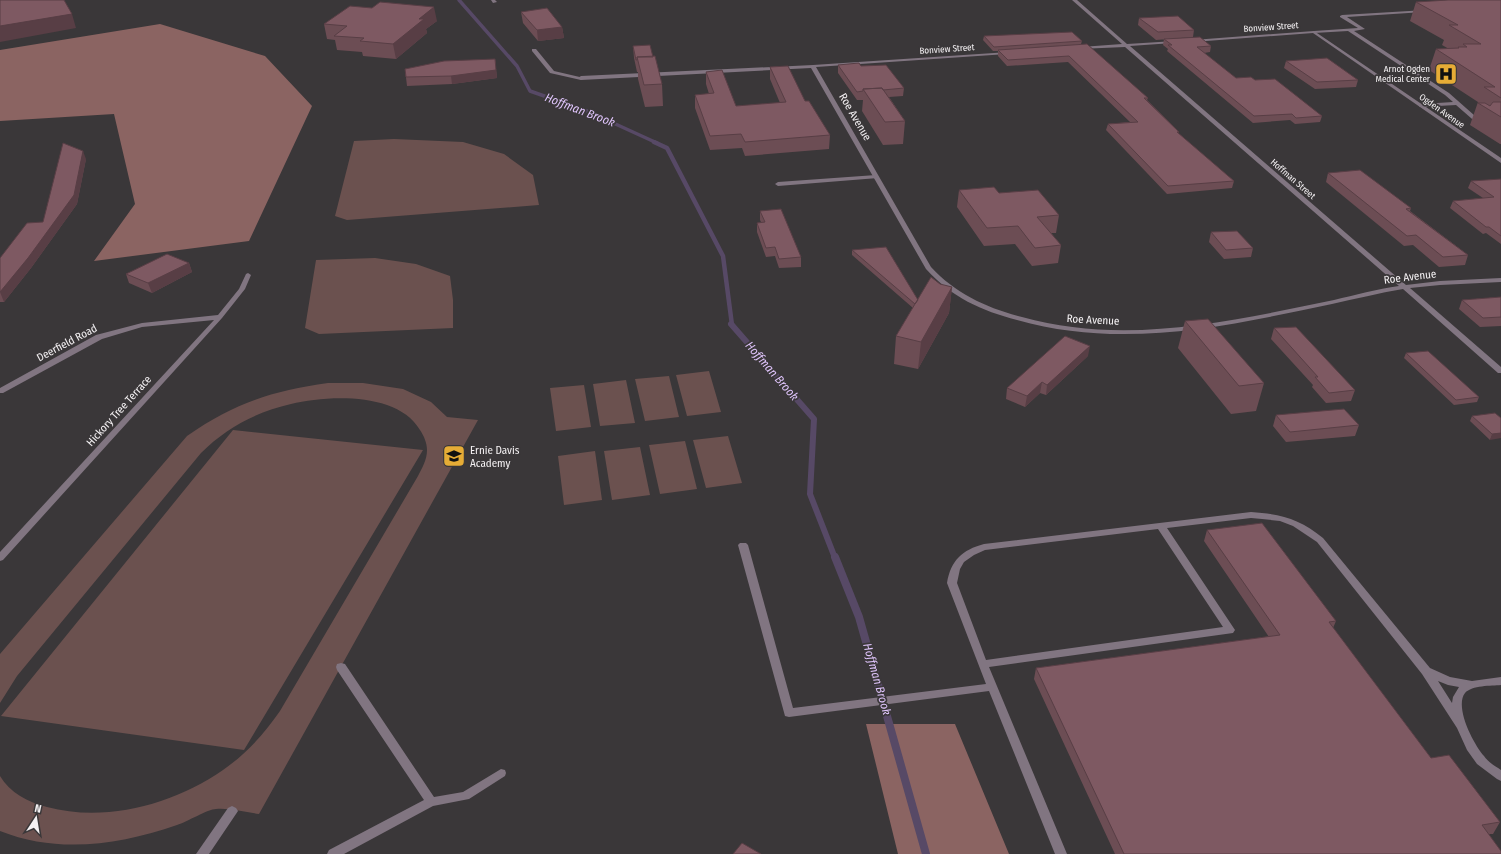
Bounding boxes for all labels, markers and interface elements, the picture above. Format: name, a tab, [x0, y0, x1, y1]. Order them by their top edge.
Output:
street label: Bonview Street	[1243, 20, 1299, 34]
street label: Bonview Street	[919, 42, 975, 56]
hospital icon: Arnot Ogden Medical Center	[1433, 61, 1459, 87]
place label: Arnot Ogden Medical Center	[1376, 64, 1431, 84]
water label: Hoffman Brook	[543, 90, 617, 130]
street label: Roe Avenue	[836, 91, 874, 143]
street label: Ogden Avenue	[1417, 92, 1467, 131]
street label: Hoffman Street	[1269, 157, 1317, 201]
street label: Roe Avenue	[1383, 267, 1437, 287]
street label: Roe Avenue	[1066, 312, 1120, 328]
street label: Deerfield Road	[35, 322, 99, 364]
water label: Hoffman Brook	[742, 338, 802, 404]
street label: Hickory Tree Terrace	[84, 373, 154, 449]
school or university icon: Ernie Davis Academy	[441, 443, 467, 469]
place label: Ernie Davis Academy	[470, 444, 520, 470]
water label: Hoffman Brook	[860, 642, 894, 717]
north arrow	[16, 798, 56, 838]
text: N	[33, 802, 43, 816]

